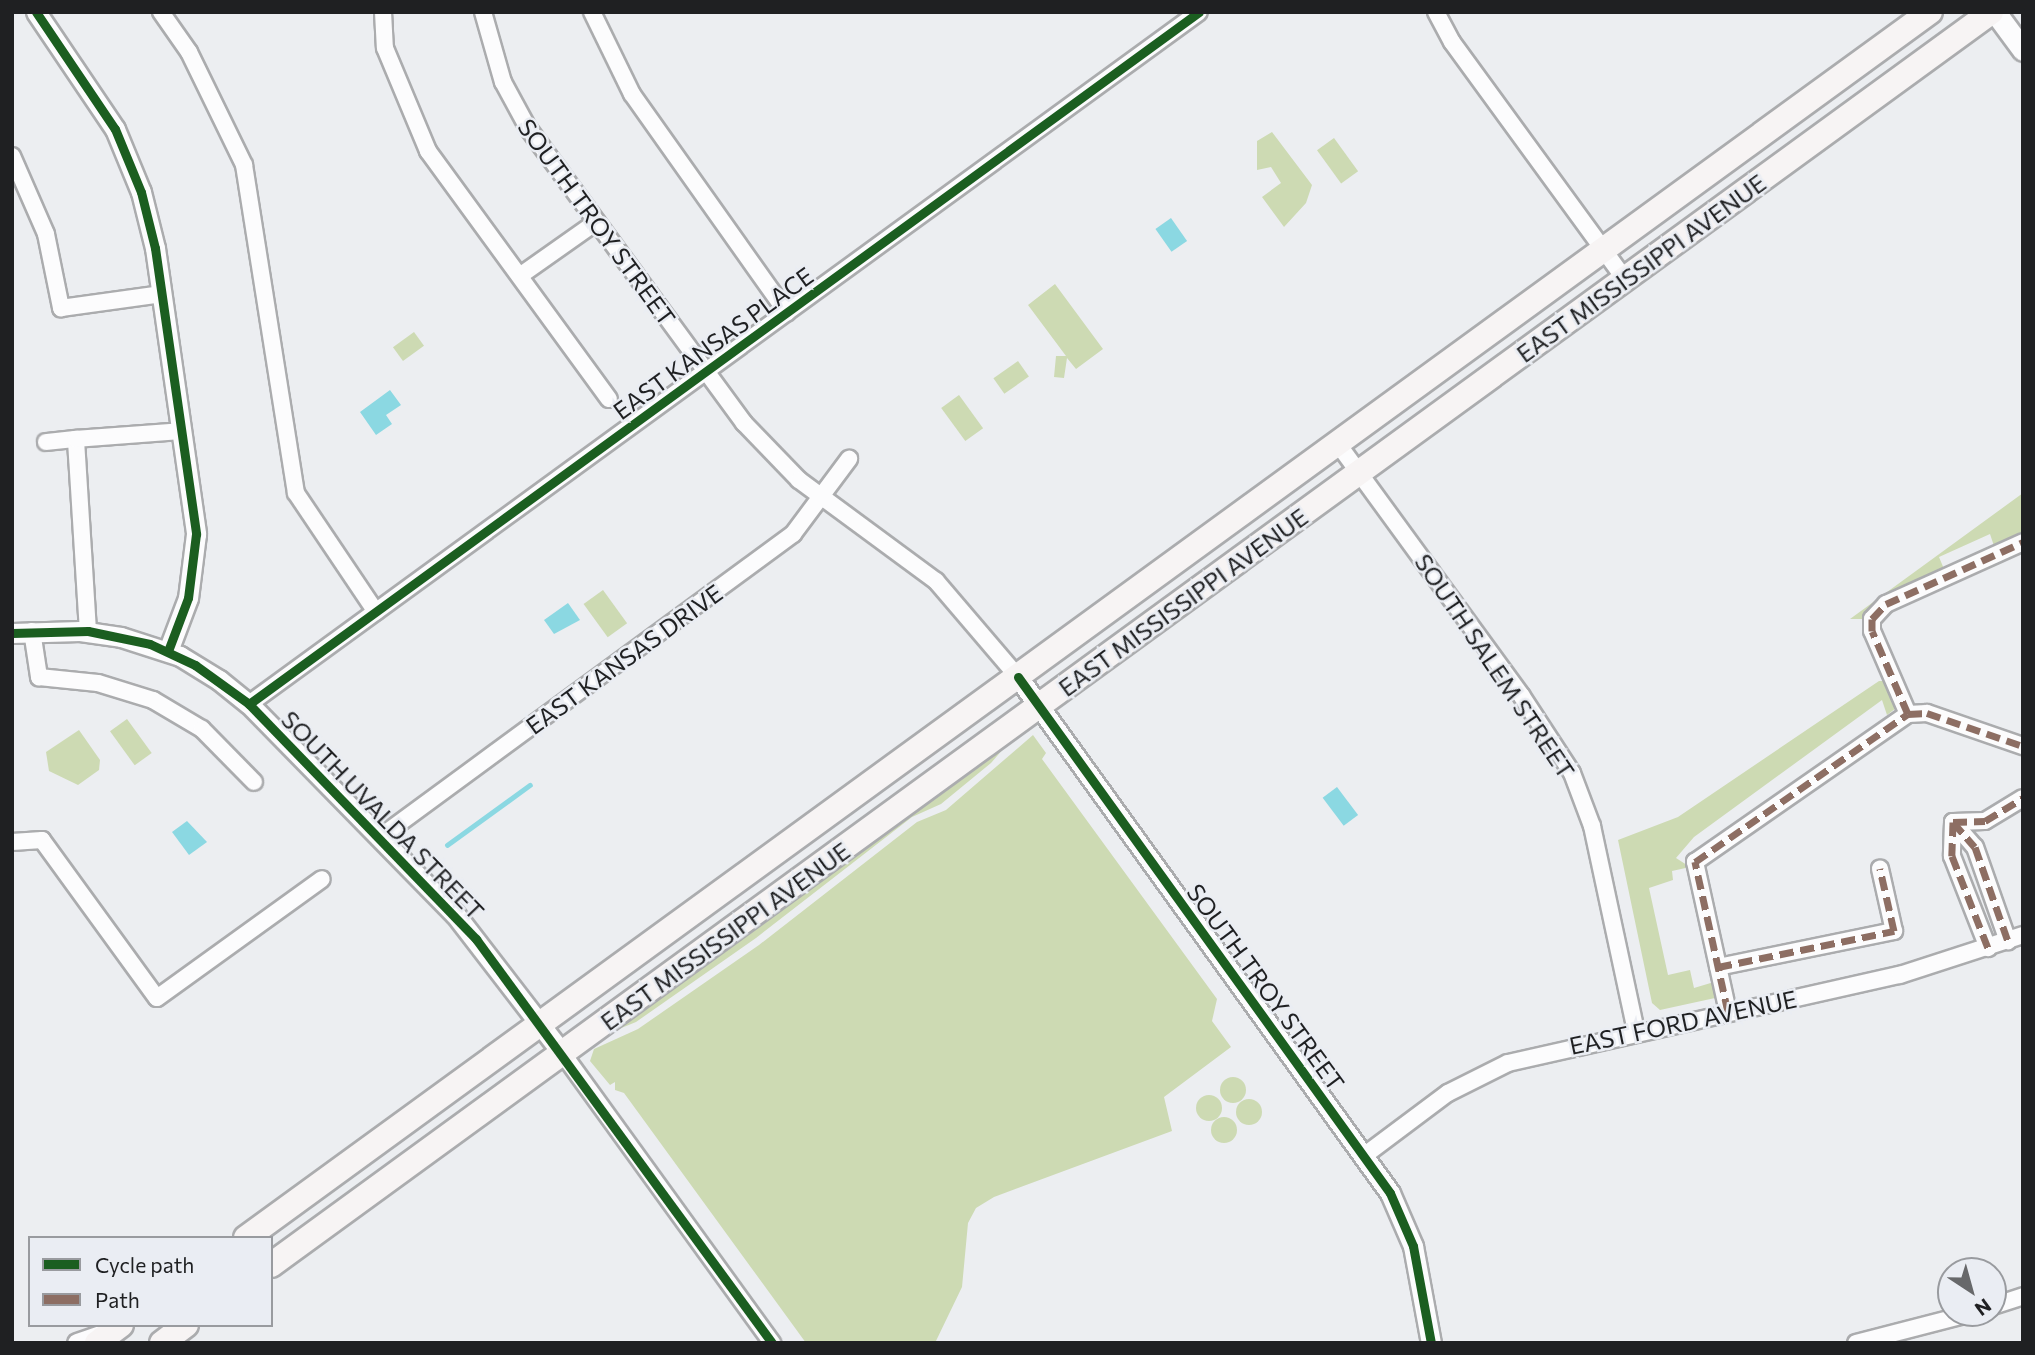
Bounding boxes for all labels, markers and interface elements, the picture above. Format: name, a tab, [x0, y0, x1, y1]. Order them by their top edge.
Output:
street label: SOUTH TROY STREET	[512, 113, 682, 331]
street label: EAST MISSISSIPPI AVENUE	[1511, 168, 1771, 368]
street label: EAST KANSAS PLACE	[607, 261, 819, 425]
street label: EAST MISSISSIPPI AVENUE	[1053, 502, 1313, 702]
street label: SOUTH SALEM STREET	[1409, 548, 1581, 784]
street label: EAST KANSAS DRIVE	[520, 578, 728, 740]
street label: SOUTH UVALDA STREET	[276, 705, 490, 925]
street label: EAST MISSISSIPPI AVENUE	[595, 836, 855, 1036]
street label: SOUTH TROY STREET	[1181, 878, 1351, 1096]
street label: EAST FORD AVENUE	[1567, 984, 1799, 1060]
legend	[28, 1236, 273, 1327]
text: Cycle path	[95, 1252, 194, 1277]
north arrow	[1937, 1257, 2007, 1327]
text: Path	[95, 1287, 140, 1312]
text: N	[1971, 1294, 1996, 1321]

